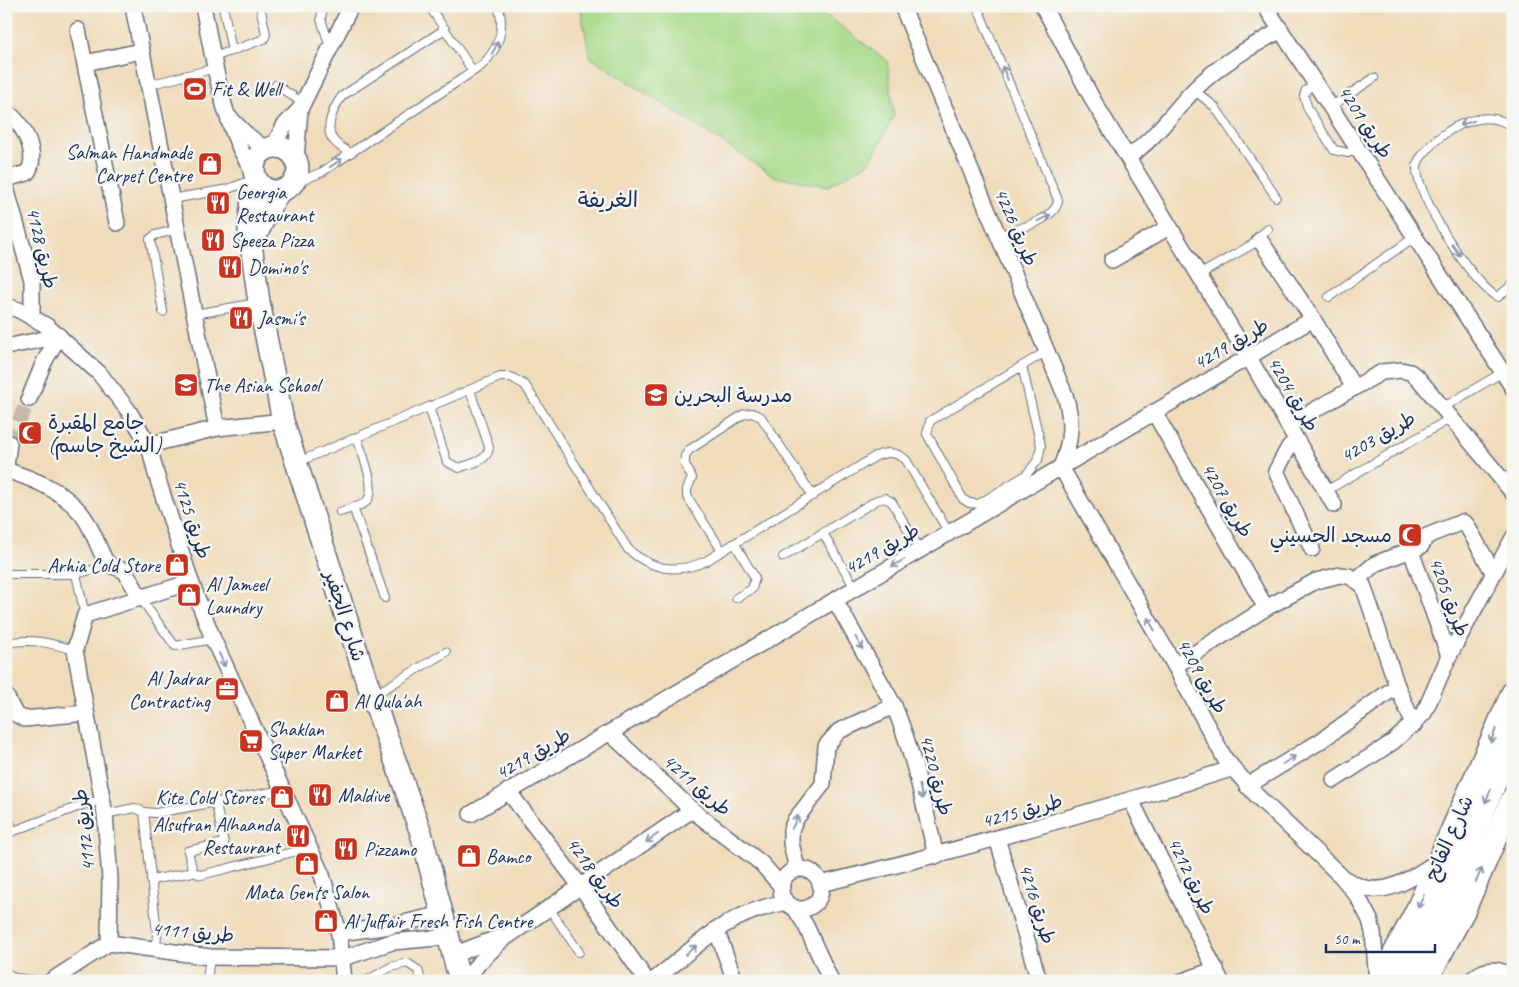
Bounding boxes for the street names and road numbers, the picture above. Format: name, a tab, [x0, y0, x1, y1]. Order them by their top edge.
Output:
street label: طريق 4201	[1332, 80, 1398, 164]
street label: طريق 4226	[988, 184, 1044, 270]
street label: طريق 4128	[21, 205, 63, 291]
street label: طريق 4219	[1189, 312, 1273, 376]
street label: طريق 4204	[1261, 352, 1325, 436]
street label: طريق 4203	[1336, 405, 1420, 469]
street label: طريق 4207	[1195, 458, 1259, 542]
street label: طريق 4125	[167, 476, 217, 562]
street label: طريق 4219	[840, 517, 924, 581]
street label: طريق 4205	[1423, 554, 1475, 640]
street label: شارع الجفير	[317, 566, 371, 665]
street label: طريق 4209	[1171, 634, 1233, 718]
street label: طريق 4219	[491, 722, 575, 786]
street label: طريق 4220	[914, 732, 958, 818]
street label: طريق 4211	[658, 748, 736, 822]
street label: طريق 4112	[67, 787, 101, 873]
street label: طريق 4215	[979, 788, 1065, 834]
street label: شارع الفاتح	[1419, 791, 1480, 885]
street label: طريق 4218	[561, 832, 629, 914]
street label: طريق 4212	[1162, 833, 1220, 919]
street label: طريق 4216	[1013, 861, 1061, 947]
street label: طريق 4111	[151, 916, 235, 948]

